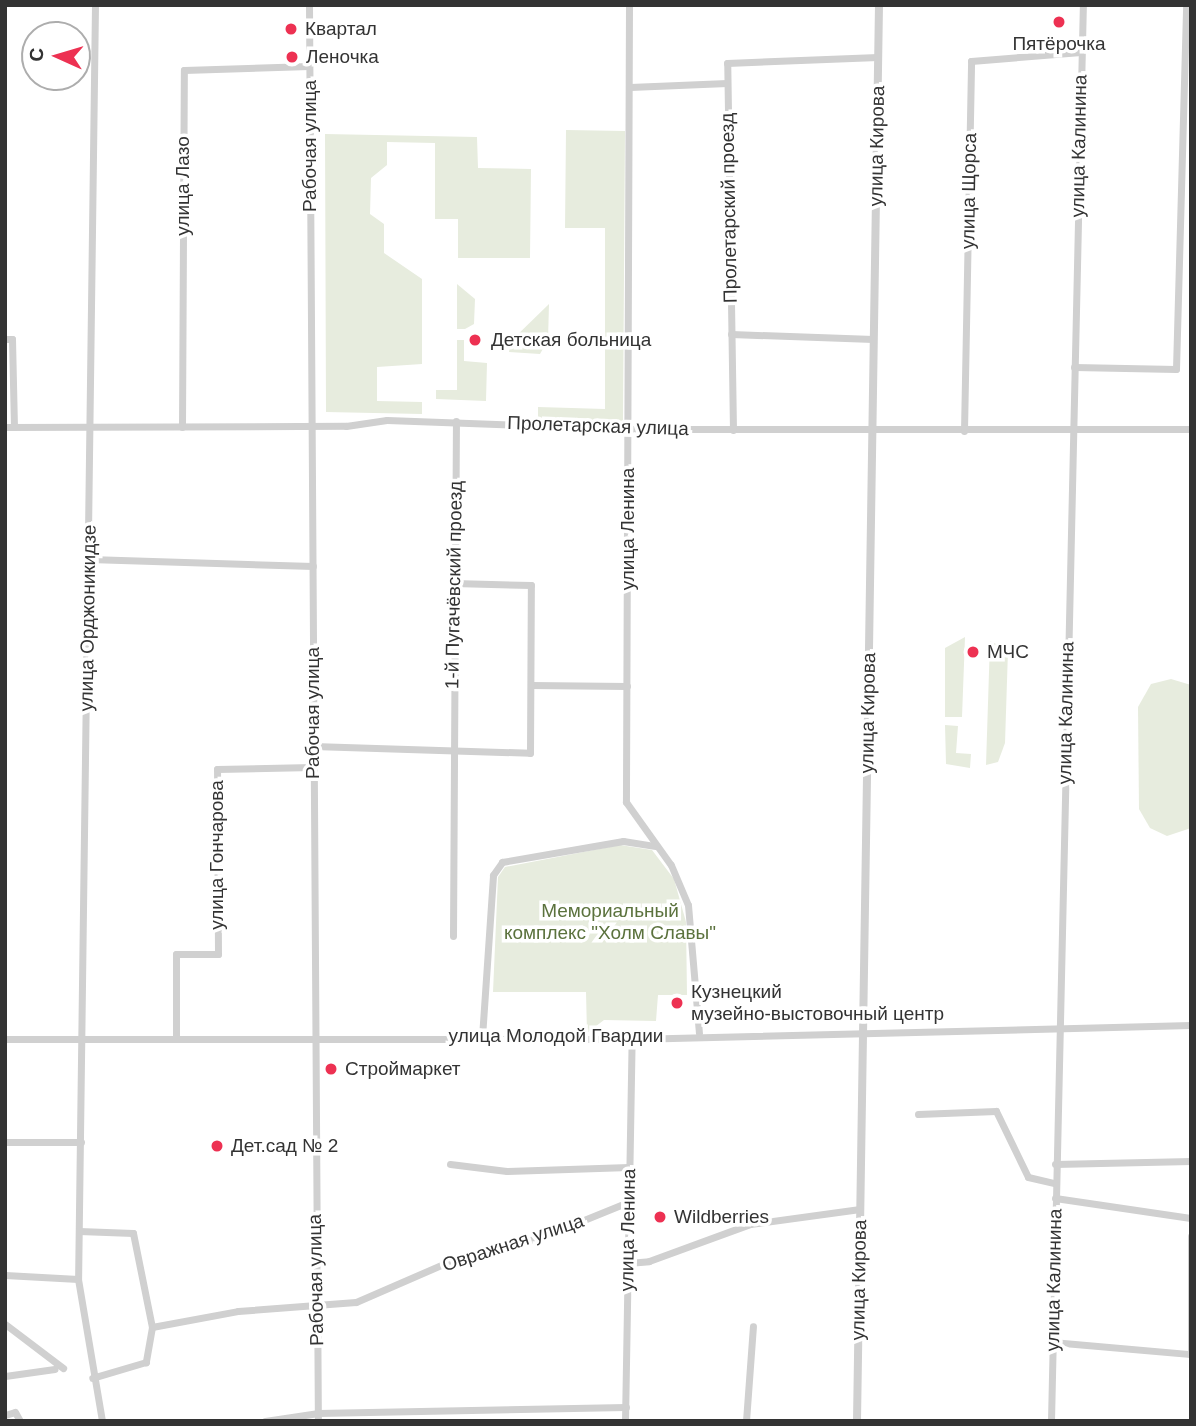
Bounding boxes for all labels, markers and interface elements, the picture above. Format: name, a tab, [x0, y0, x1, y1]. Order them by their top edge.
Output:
marker: Пятёрочка	[1051, 14, 1067, 30]
place label: Квартал	[305, 18, 377, 40]
north arrow	[21, 21, 91, 91]
marker: Квартал	[283, 21, 299, 37]
place label: Пятёрочка	[1012, 33, 1106, 55]
place label: Леночка	[306, 46, 379, 68]
text: С	[26, 47, 48, 62]
marker: Леночка	[284, 49, 300, 65]
street label: улица Калинина	[1066, 74, 1092, 218]
street label: Рабочая улица	[299, 80, 321, 212]
street label: улица Кирова	[865, 85, 889, 207]
street label: Пролетарский проезд	[716, 113, 742, 303]
street label: улица Щорса	[957, 133, 981, 249]
street label: улица Лазо	[172, 136, 194, 236]
place label: Детская больница	[491, 329, 651, 351]
marker: Детская больница	[465, 330, 485, 350]
street label: Пролетарская улица	[507, 411, 689, 441]
street label: улица Ленина	[617, 468, 639, 590]
street label: 1-й Пугачёвский проезд	[441, 481, 467, 689]
street label: улица Орджоникидзе	[75, 524, 101, 712]
place label: МЧС	[987, 641, 1029, 663]
street label: улица Калинина	[1053, 641, 1079, 785]
marker: МЧС	[965, 644, 981, 660]
street label: Рабочая улица	[302, 647, 324, 779]
street label: улица Кирова	[856, 652, 880, 774]
street label: улица Гончарова	[206, 780, 228, 930]
park label: Мемориальный комплекс "Холм Славы"	[504, 900, 716, 944]
place label: Кузнецкий музейно-выстовочный центр	[691, 981, 944, 1025]
marker: Кузнецкий музейно-выстовочный центр	[669, 995, 685, 1011]
street label: улица Молодой Гвардии	[449, 1025, 663, 1047]
place label: Строймаркет	[345, 1058, 461, 1080]
marker: Строймаркет	[323, 1061, 339, 1077]
place label: Дет.сад № 2	[231, 1135, 338, 1157]
marker: Дет.сад № 2	[209, 1138, 225, 1154]
street label: улица Ленина	[616, 1168, 640, 1292]
place label: Wildberries	[674, 1206, 769, 1228]
street label: улица Калинина	[1041, 1208, 1067, 1352]
street label: Овражная улица	[439, 1209, 587, 1277]
marker: Wildberries	[652, 1209, 668, 1225]
street label: Рабочая улица	[303, 1214, 329, 1346]
street label: улица Кирова	[847, 1219, 871, 1341]

